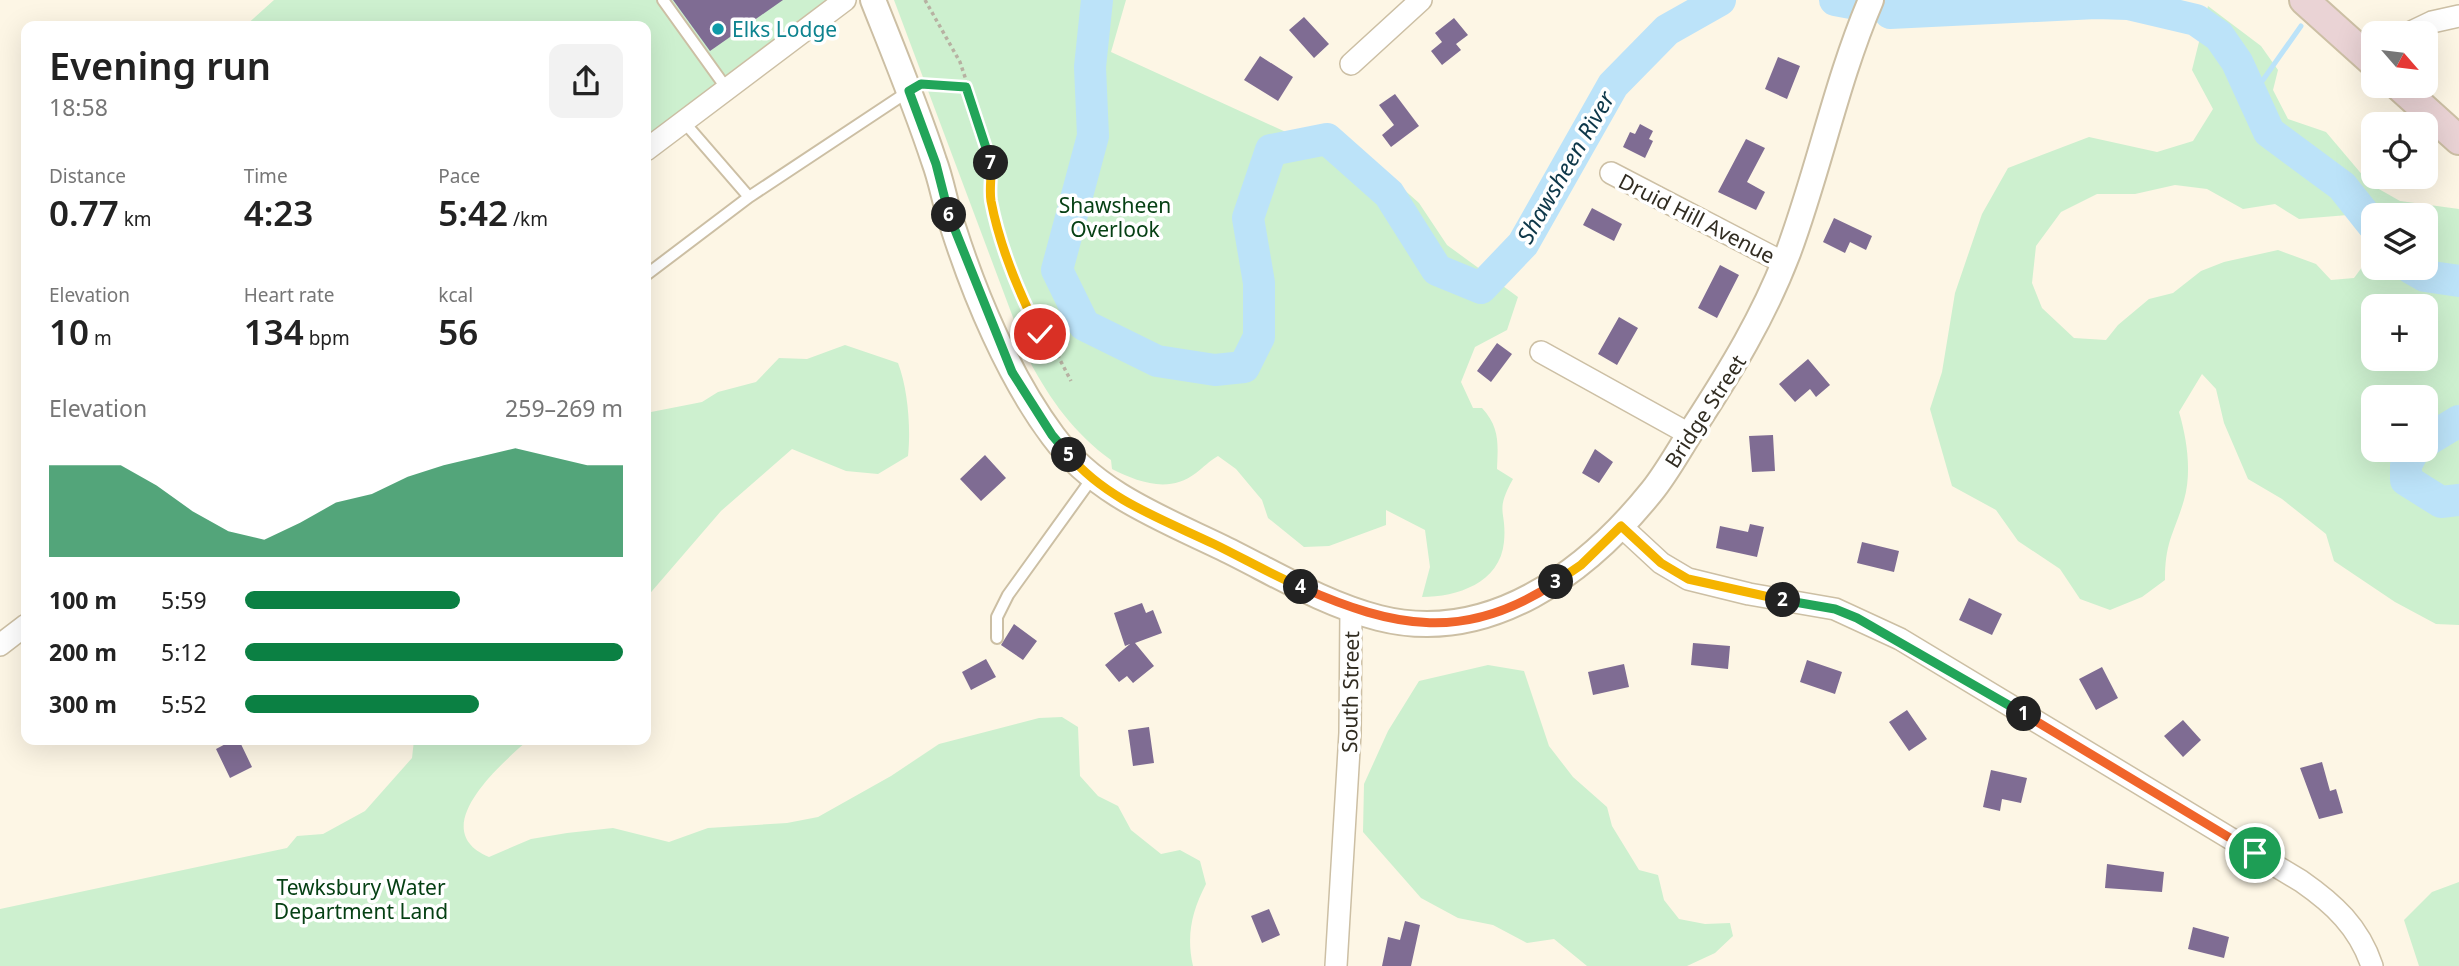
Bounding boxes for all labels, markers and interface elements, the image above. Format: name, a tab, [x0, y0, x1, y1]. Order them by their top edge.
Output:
place label: Elks Lodge	[732, 15, 837, 43]
marker: Elks Lodge	[710, 21, 726, 37]
north arrow	[2361, 21, 2438, 98]
map controls	[2361, 21, 2438, 462]
text: Evening run	[49, 39, 271, 91]
button: share	[549, 44, 623, 118]
water label: Shawsheen River	[1508, 84, 1622, 249]
text: 18:58	[49, 91, 108, 123]
button: locate	[2361, 112, 2438, 189]
pin: 7	[974, 146, 1009, 180]
text: 7	[985, 149, 996, 175]
text: Distance	[49, 163, 126, 189]
text: Time	[244, 163, 288, 189]
text: Pace	[438, 163, 480, 189]
street label: Druid Hill Avenue	[1614, 167, 1780, 269]
text: 0.77	[49, 189, 119, 236]
text: 4:23	[244, 189, 313, 236]
text: 5:42	[438, 189, 508, 236]
park label: Shawsheen Overlook	[1059, 191, 1171, 243]
pin: 6	[932, 198, 967, 232]
text: 6	[943, 201, 954, 227]
button: layers	[2361, 203, 2438, 280]
text: km	[119, 206, 152, 232]
text: /km	[508, 206, 548, 232]
text: Elevation	[49, 282, 130, 308]
text: Heart rate	[244, 282, 334, 308]
text: kcal	[438, 282, 473, 308]
button: +	[2361, 294, 2438, 371]
pin	[1010, 304, 1070, 364]
text: 10	[49, 308, 89, 355]
text: 134	[244, 308, 304, 355]
text: 56	[438, 308, 478, 355]
icon: check	[1021, 315, 1059, 353]
text: m	[89, 325, 112, 351]
text: bpm	[304, 325, 350, 351]
street label: Bridge Street	[1658, 349, 1752, 473]
button: −	[2361, 385, 2438, 462]
text: Elevation	[49, 392, 147, 424]
text: 259–269 m	[505, 392, 623, 424]
pin: 5	[1052, 438, 1086, 472]
text: 5	[1063, 441, 1074, 467]
pin: 3	[1538, 564, 1574, 600]
text: 3	[1550, 568, 1561, 594]
pin: 4	[1284, 570, 1318, 604]
text: 4	[1295, 573, 1306, 599]
pin: 2	[1766, 582, 1800, 618]
text: 100 m	[49, 584, 117, 616]
text: 5:59	[161, 584, 207, 616]
text: 2	[1777, 586, 1788, 612]
street label: South Street	[1335, 630, 1365, 753]
text: 200 m	[49, 636, 117, 668]
text: 5:12	[161, 636, 207, 668]
text: 300 m	[49, 688, 117, 720]
text: 5:52	[161, 688, 207, 720]
pin: 1	[2007, 696, 2042, 732]
text: 1	[2018, 700, 2029, 726]
pin	[2225, 823, 2285, 883]
icon: arrive	[2236, 834, 2274, 872]
park label: Tewksbury Water Department Land	[274, 873, 448, 925]

